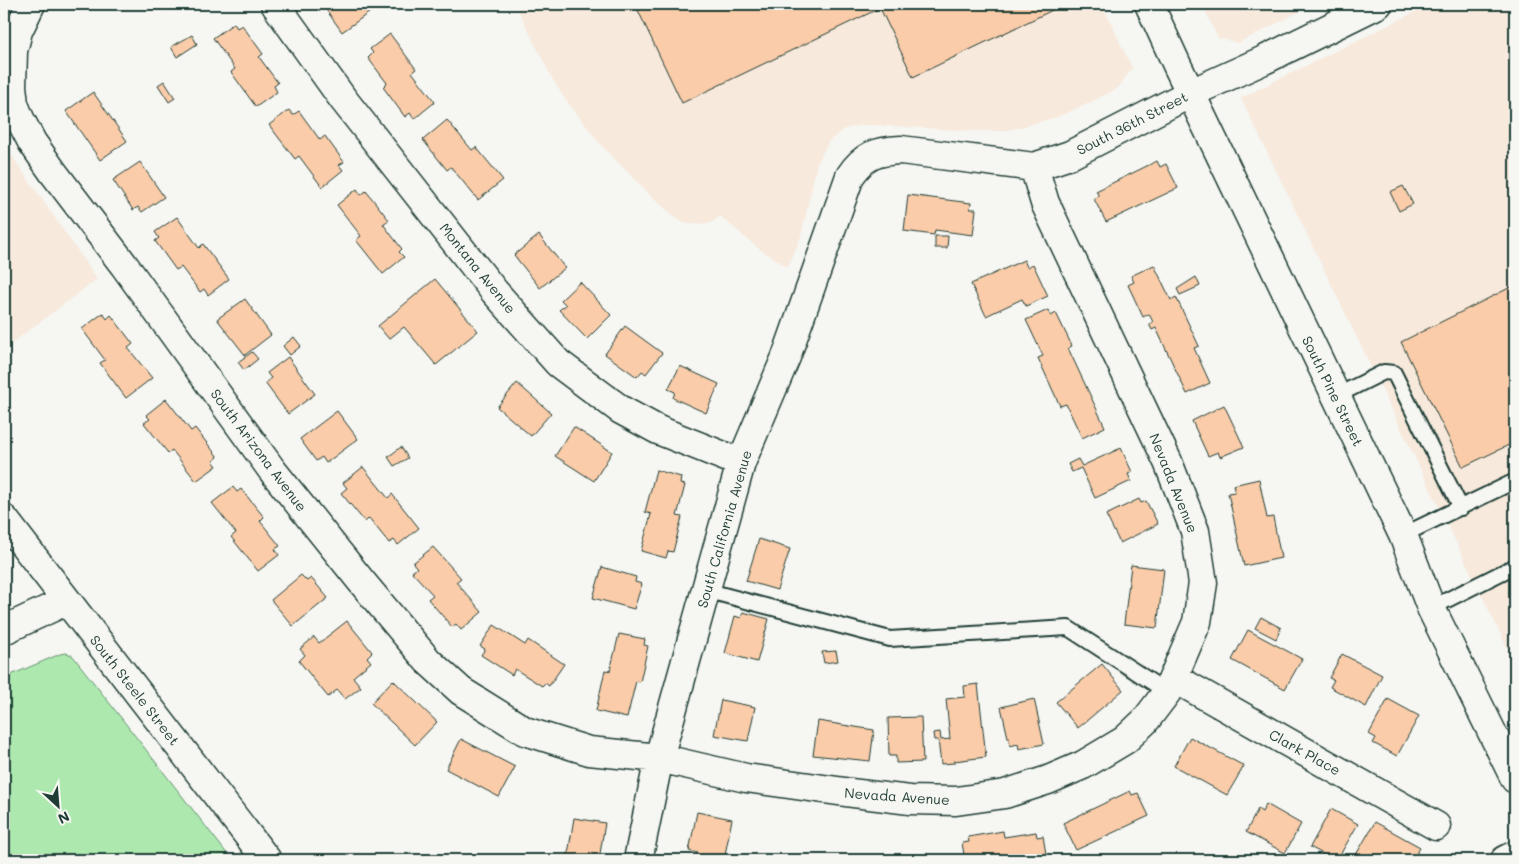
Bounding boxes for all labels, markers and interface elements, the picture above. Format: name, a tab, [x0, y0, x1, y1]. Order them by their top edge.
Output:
street label: South 36th Street	[1073, 87, 1191, 159]
street label: Montana Avenue	[436, 219, 520, 317]
street label: South Pine Street	[1298, 333, 1368, 449]
street label: South Arizona Avenue	[207, 385, 311, 515]
street label: Nevada Avenue	[1145, 430, 1203, 536]
street label: South California Avenue	[692, 448, 756, 610]
street label: South Steele Street	[86, 631, 184, 749]
street label: Clark Place	[1266, 725, 1344, 779]
north arrow	[32, 782, 82, 832]
street label: Nevada Avenue	[844, 783, 950, 809]
text: N	[55, 807, 73, 829]

